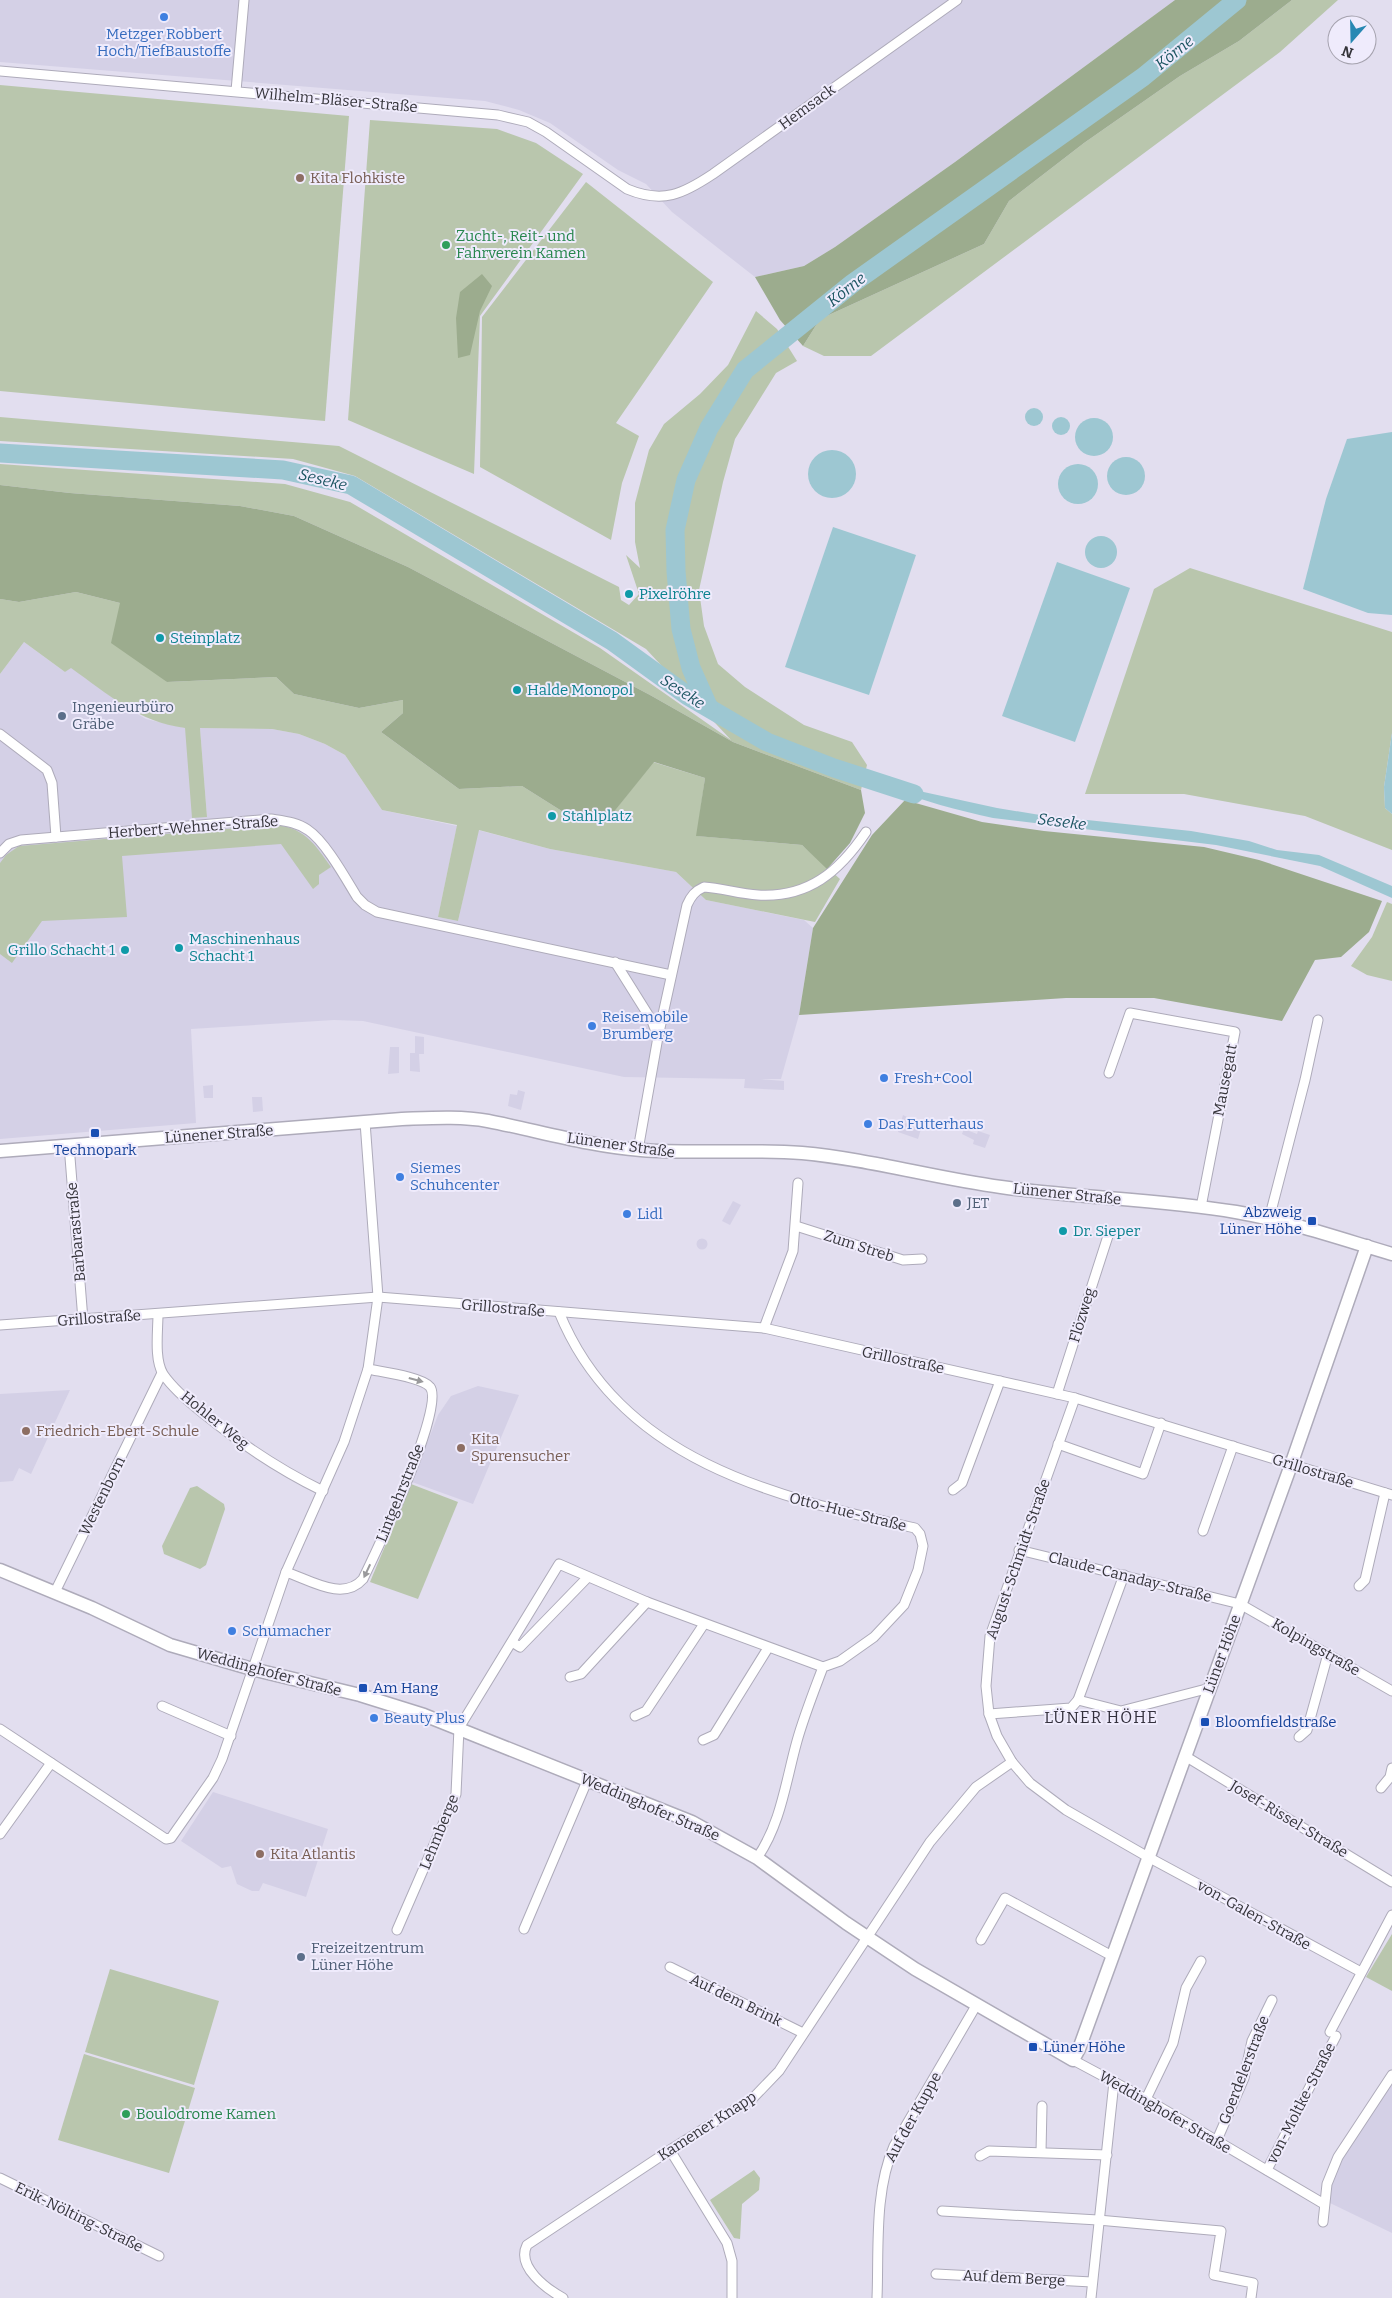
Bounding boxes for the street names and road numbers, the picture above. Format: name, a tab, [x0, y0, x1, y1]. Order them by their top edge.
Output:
street label: Hemsack	[775, 80, 839, 134]
street label: Wilhelm-Bläser-Straße	[254, 84, 418, 116]
street label: Herbert-Wehner-Straße	[107, 812, 279, 842]
street label: Mausegatt	[1209, 1042, 1241, 1118]
street label: Lünener Straße	[164, 1121, 274, 1147]
street label: Lünener Straße	[566, 1129, 676, 1161]
street label: Lünener Straße	[1012, 1179, 1122, 1209]
street label: Barbarastraße	[63, 1181, 89, 1283]
street label: Zum Streb	[822, 1226, 896, 1266]
street label: Flözweg	[1065, 1285, 1099, 1345]
street label: Grillostraße	[460, 1295, 546, 1321]
street label: Grillostraße	[56, 1306, 142, 1330]
street label: Grillostraße	[860, 1342, 946, 1378]
street label: Hohler Weg	[177, 1387, 253, 1453]
street label: Lintgehrstraße	[372, 1441, 428, 1545]
street label: Grillostraße	[1270, 1450, 1356, 1492]
street label: Westenborn	[75, 1453, 129, 1539]
street label: August-Schmidt-Straße	[982, 1476, 1054, 1642]
street label: Otto-Hue-Straße	[788, 1489, 908, 1535]
street label: Claude-Canaday-Straße	[1047, 1548, 1213, 1606]
street label: Lüner Höhe	[1199, 1612, 1245, 1696]
street label: Kolpingstraße	[1269, 1614, 1363, 1680]
street label: Weddinghofer Straße	[194, 1644, 344, 1700]
street label: Weddinghofer Straße	[578, 1769, 722, 1845]
street label: Josef-Rissel-Straße	[1226, 1776, 1351, 1861]
street label: Lehmberge	[416, 1792, 462, 1872]
street label: von-Galen-Straße	[1193, 1876, 1314, 1954]
street label: Auf dem Brink	[687, 1970, 785, 2030]
street label: Goerdelerstraße	[1215, 2013, 1273, 2127]
street label: von-Moltke-Straße	[1262, 2039, 1339, 2167]
street label: Weddinghofer Straße	[1096, 2067, 1234, 2157]
street label: Auf der Kuppe	[881, 2069, 945, 2165]
street label: Kamener Knapp	[654, 2087, 760, 2165]
street label: Erik-Nölting-Straße	[12, 2178, 146, 2256]
street label: Auf dem Berge	[962, 2266, 1066, 2290]

